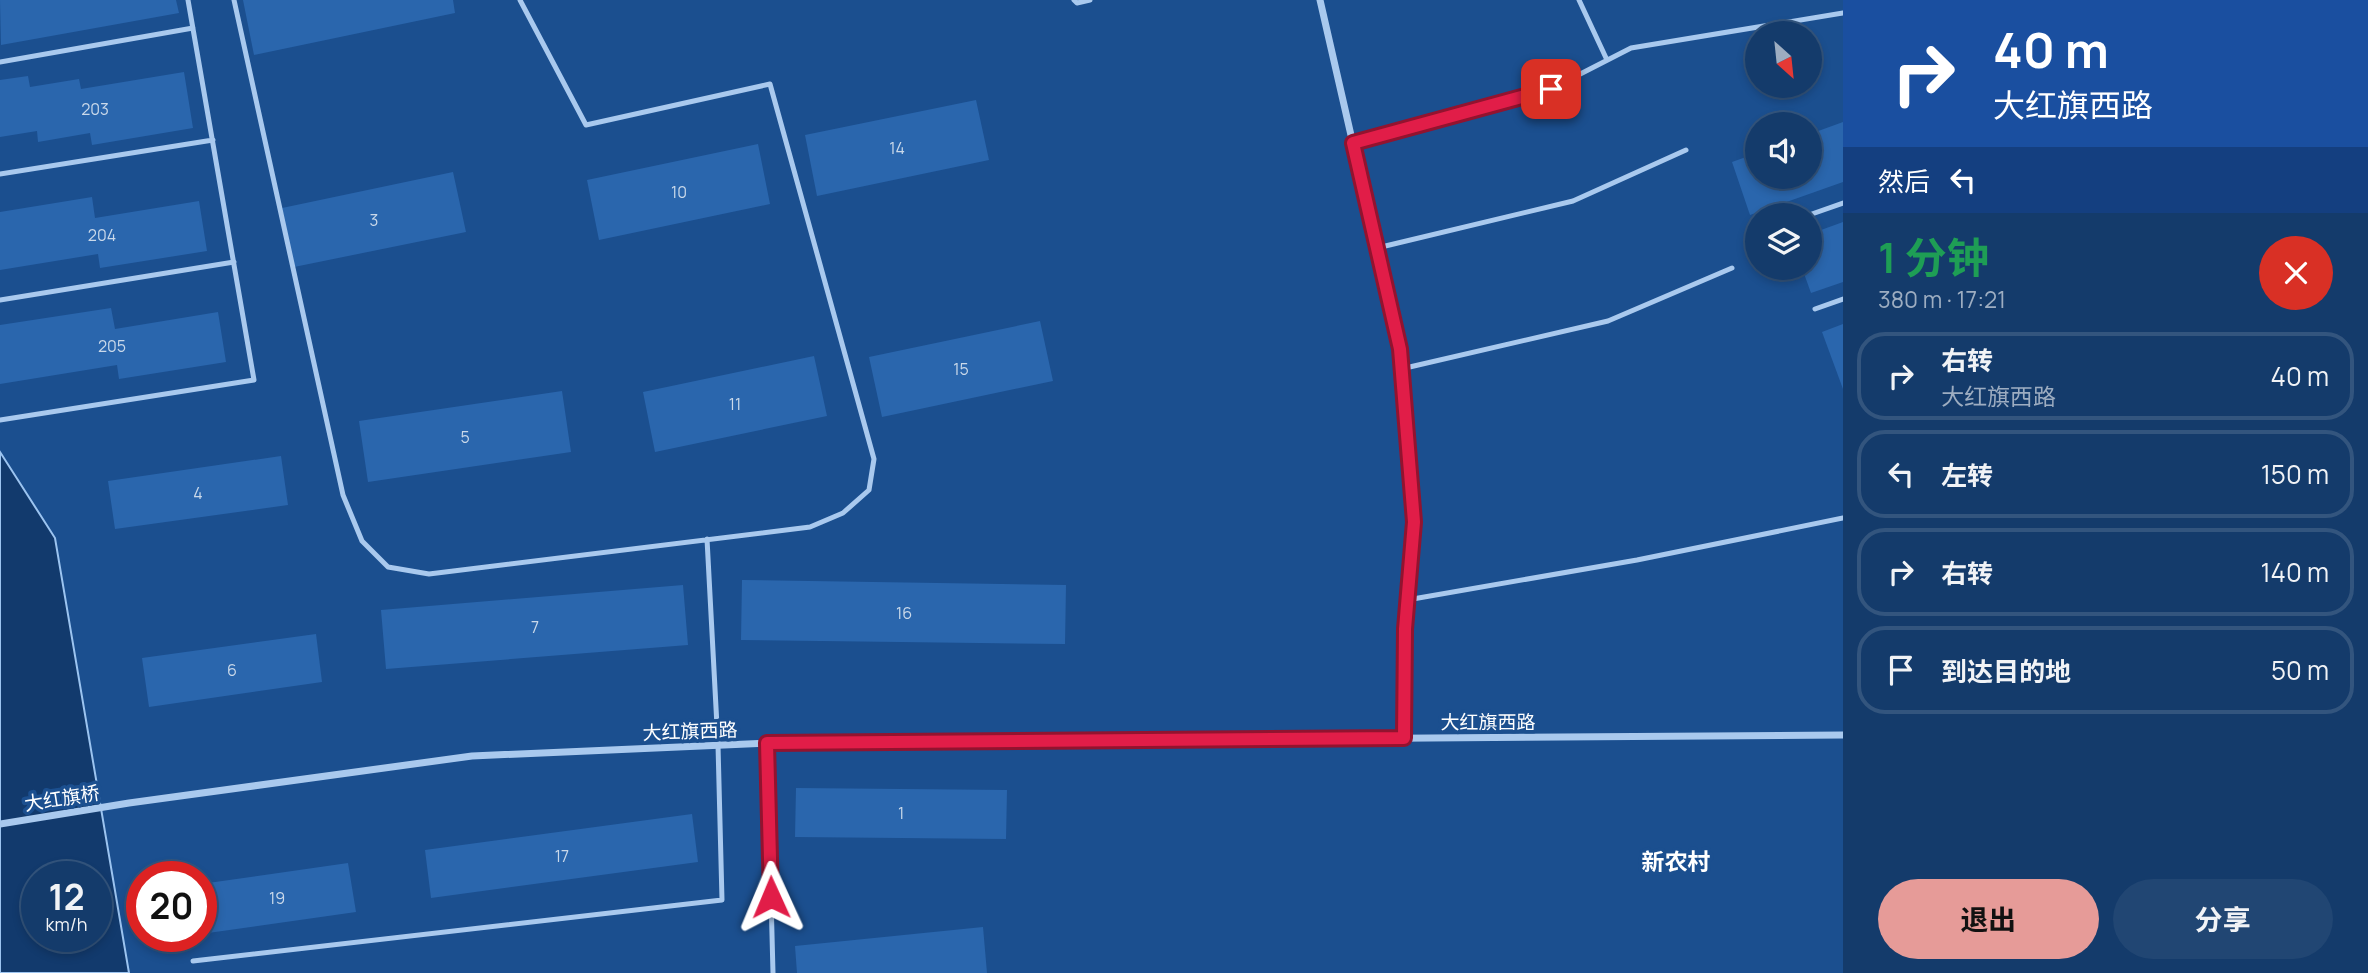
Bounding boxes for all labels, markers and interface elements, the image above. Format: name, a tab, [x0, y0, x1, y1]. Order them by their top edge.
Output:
text: 40 m	[1993, 16, 2109, 83]
north arrow	[1745, 21, 1822, 98]
map controls	[1745, 21, 1822, 280]
icon: right	[1878, 28, 1969, 119]
pin	[1521, 59, 1581, 119]
icon: arrive	[1532, 70, 1570, 108]
text: 大红旗西路	[1993, 83, 2153, 127]
house number: 203	[81, 98, 109, 120]
button: sound	[1745, 112, 1822, 189]
house number: 14	[889, 137, 905, 159]
icon: left	[1944, 161, 1982, 199]
text: 然后	[1878, 163, 1930, 199]
house number: 10	[671, 181, 687, 203]
button: layers	[1745, 203, 1822, 280]
house number: 3	[370, 209, 378, 231]
house number: 204	[88, 224, 116, 246]
text: 1 分钟	[1878, 228, 1989, 286]
button: close	[2259, 236, 2333, 310]
text: 380 m · 17:21	[1878, 283, 2006, 315]
house number: 205	[98, 335, 126, 357]
text: 右转	[1941, 342, 1993, 378]
icon: right	[1882, 357, 1920, 395]
house number: 15	[953, 358, 969, 380]
text: 40 m	[2271, 358, 2329, 394]
text: 大红旗西路	[1941, 380, 2056, 412]
house number: 11	[729, 393, 741, 415]
house number: 5	[460, 426, 470, 448]
icon: left	[1882, 455, 1920, 493]
text: 150 m	[2261, 456, 2329, 492]
text: 左转	[1941, 457, 1993, 493]
house number: 4	[193, 482, 203, 504]
icon: right	[1882, 553, 1920, 591]
text: 140 m	[2260, 554, 2329, 590]
text: 右转	[1941, 555, 1993, 591]
house number: 16	[896, 602, 912, 624]
house number: 7	[531, 616, 539, 638]
icon: arrive	[1882, 651, 1920, 689]
text: 50 m	[2271, 652, 2329, 688]
text: 到达目的地	[1941, 653, 2071, 689]
house number: 6	[227, 659, 237, 681]
street label: 大红旗西路	[1440, 709, 1536, 735]
street label: 大红旗西路	[642, 716, 738, 746]
street label: 大红旗桥	[22, 779, 102, 817]
house number: 1	[898, 802, 904, 824]
house number: 17	[555, 845, 569, 867]
district label: 新农村	[1642, 845, 1711, 877]
position arrow	[734, 860, 808, 934]
speed limit sign: 20	[126, 861, 217, 952]
text: 12	[48, 873, 85, 921]
button: 退出	[1878, 879, 2099, 959]
button: 分享	[2113, 879, 2333, 959]
house number: 19	[269, 887, 285, 909]
text: km/h	[46, 912, 87, 936]

